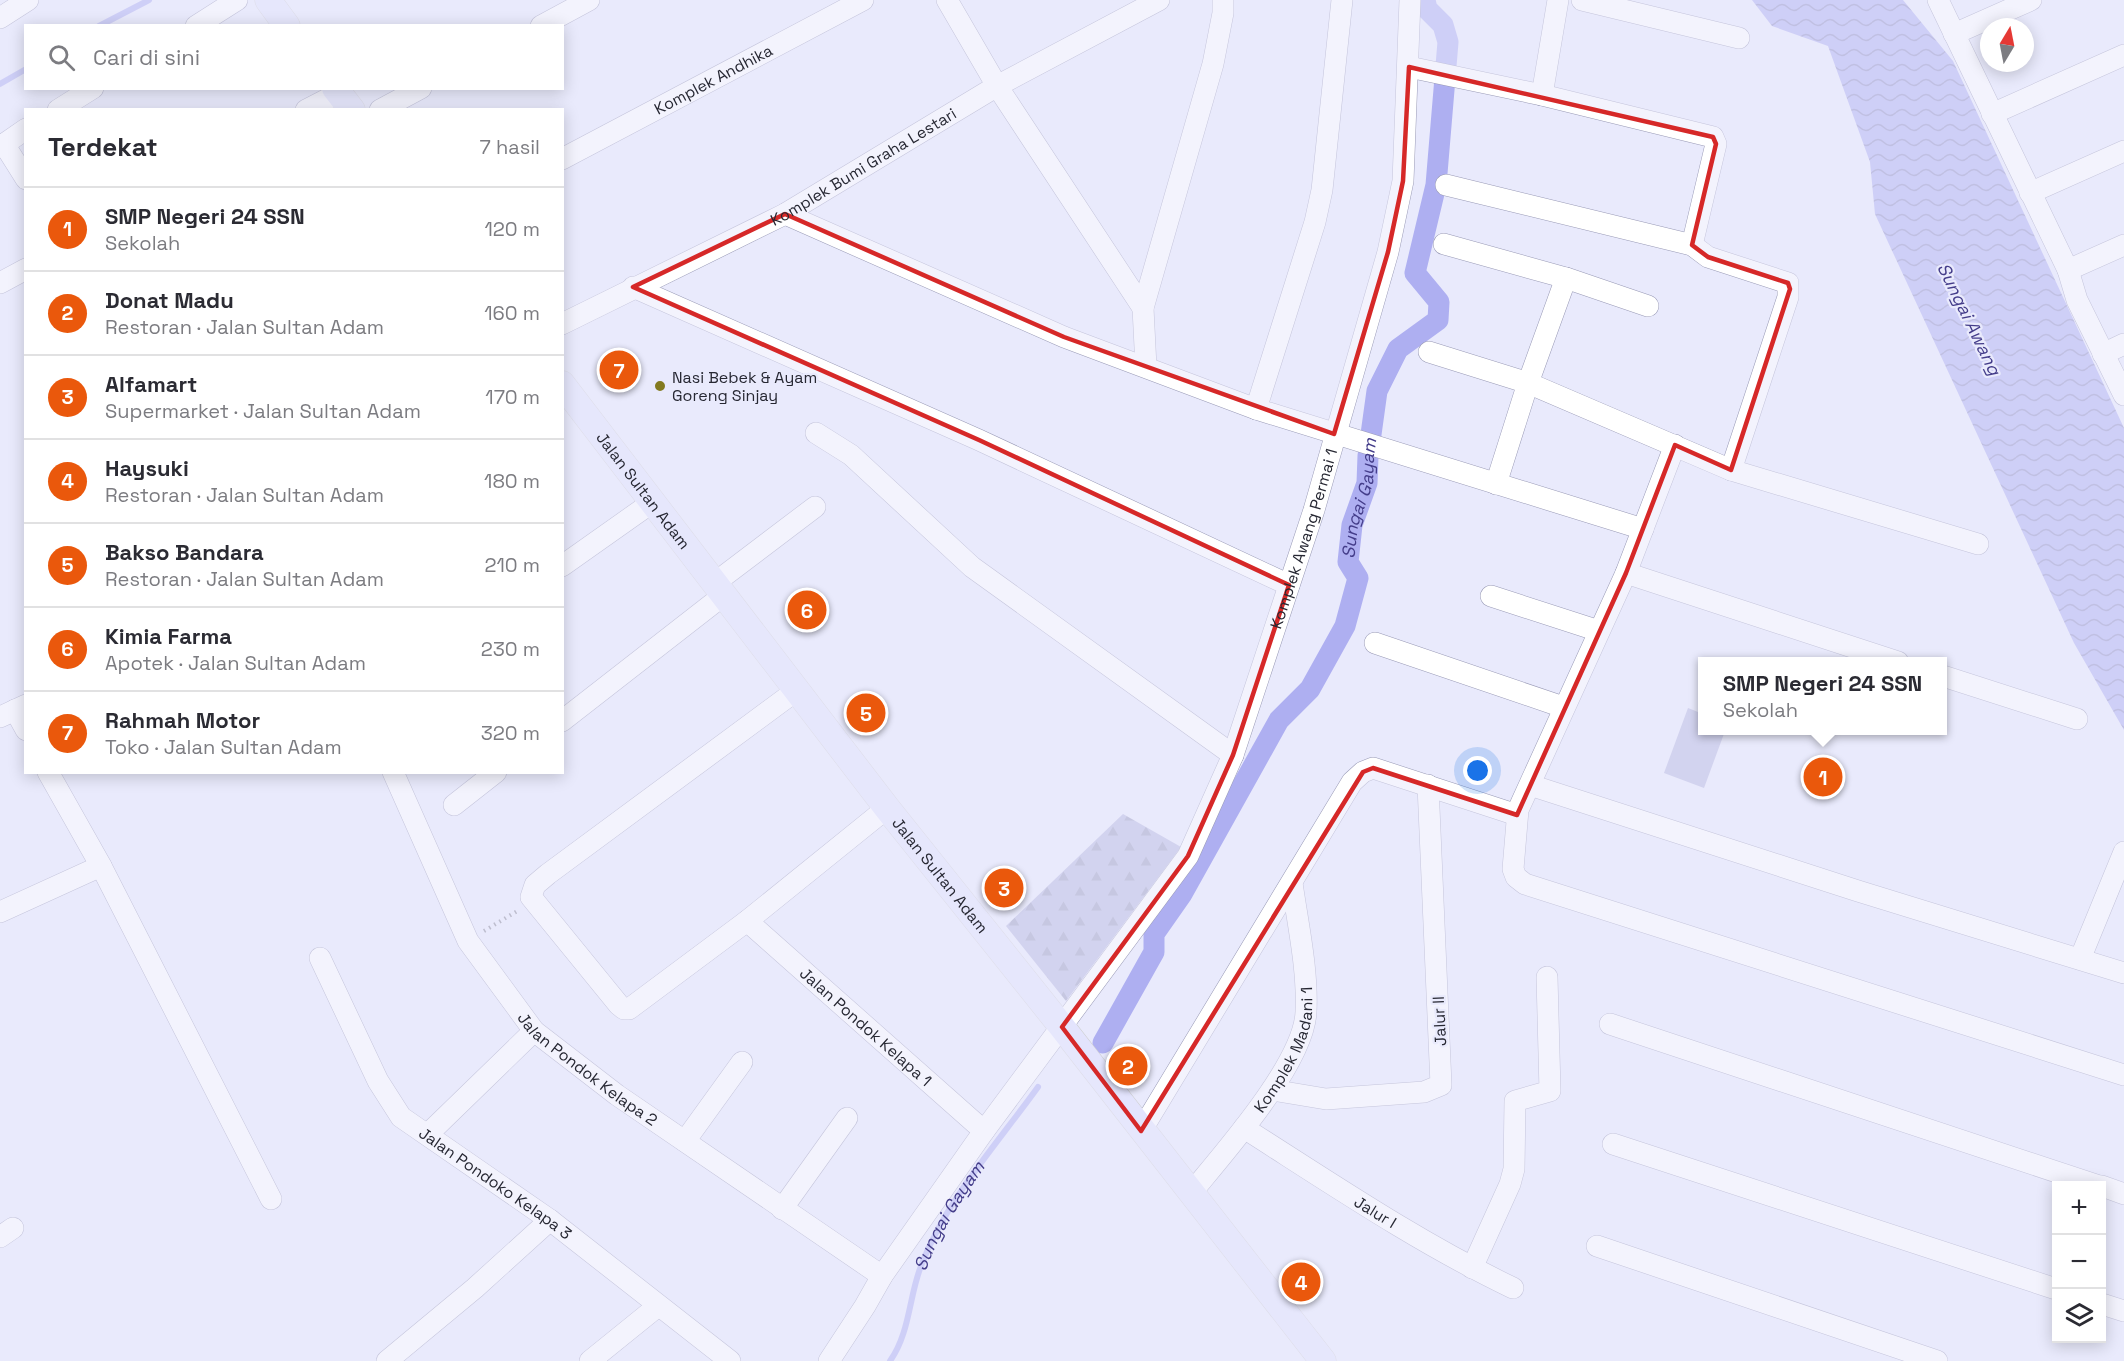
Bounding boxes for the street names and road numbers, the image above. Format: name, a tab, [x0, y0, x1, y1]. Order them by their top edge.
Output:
street label: Komplek Andhika	[651, 40, 776, 119]
street label: Komplek Bumi Graha Lestari	[767, 103, 960, 231]
street label: Jalan Sultan Adam	[591, 428, 695, 554]
street label: Komplek Awang Permai 1	[1265, 446, 1342, 632]
street label: Jalan Sultan Adam	[887, 813, 993, 938]
street label: Jalan Pondok Kelapa 1	[795, 963, 936, 1091]
street label: Komplek Madani 1	[1249, 986, 1317, 1117]
street label: Jalur II	[1428, 995, 1451, 1046]
street label: Jalan Pondok Kelapa 2	[513, 1008, 661, 1131]
street label: Jalan Pondoko Kelapa 3	[415, 1123, 576, 1244]
street label: Jalur I	[1350, 1191, 1400, 1233]

